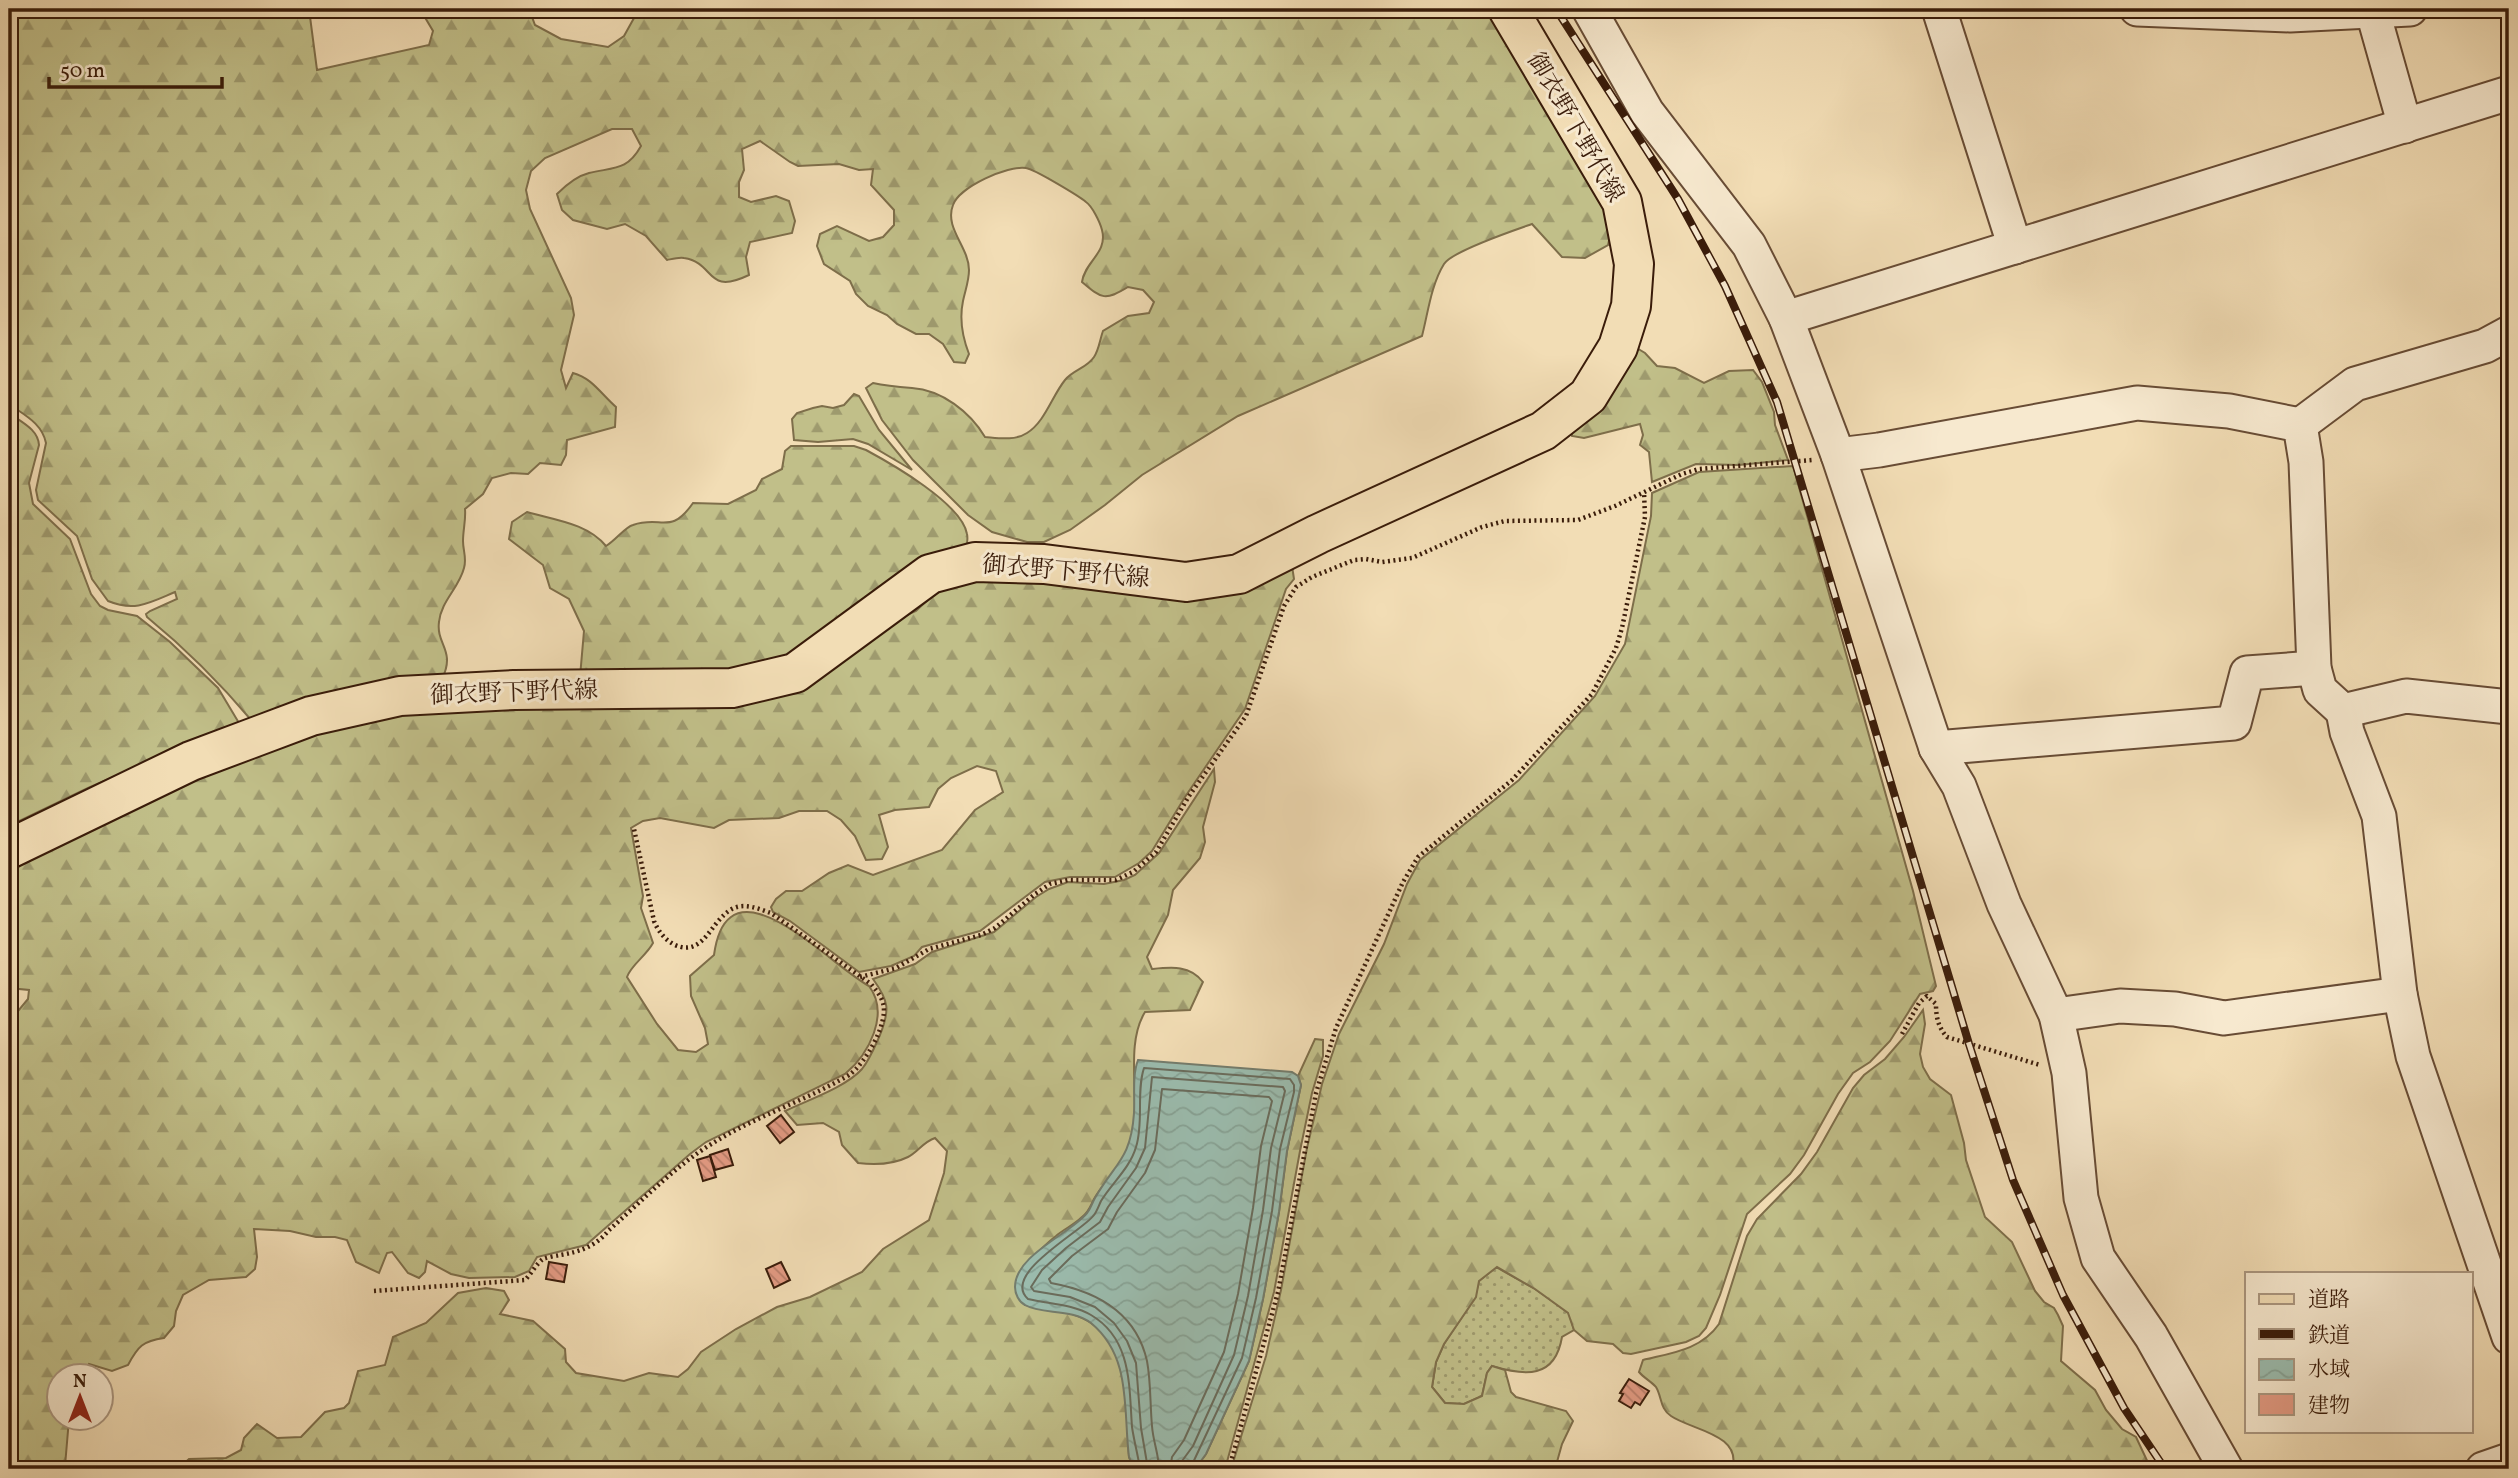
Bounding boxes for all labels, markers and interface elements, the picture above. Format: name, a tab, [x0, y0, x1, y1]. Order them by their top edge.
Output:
scale bar	[49, 46, 222, 90]
street label: 御衣野下野代線	[1518, 47, 1631, 209]
text: 50 m	[60, 57, 105, 86]
street label: 御衣野下野代線	[981, 549, 1151, 597]
street label: 御衣野下野代線	[430, 674, 599, 714]
legend	[2245, 1272, 2472, 1432]
text: 道路	[2308, 1286, 2350, 1315]
text: 鉄道	[2308, 1322, 2350, 1351]
text: 水域	[2308, 1356, 2350, 1385]
north arrow	[46, 1362, 116, 1432]
text: N	[73, 1369, 87, 1395]
text: 建物	[2308, 1392, 2350, 1421]

